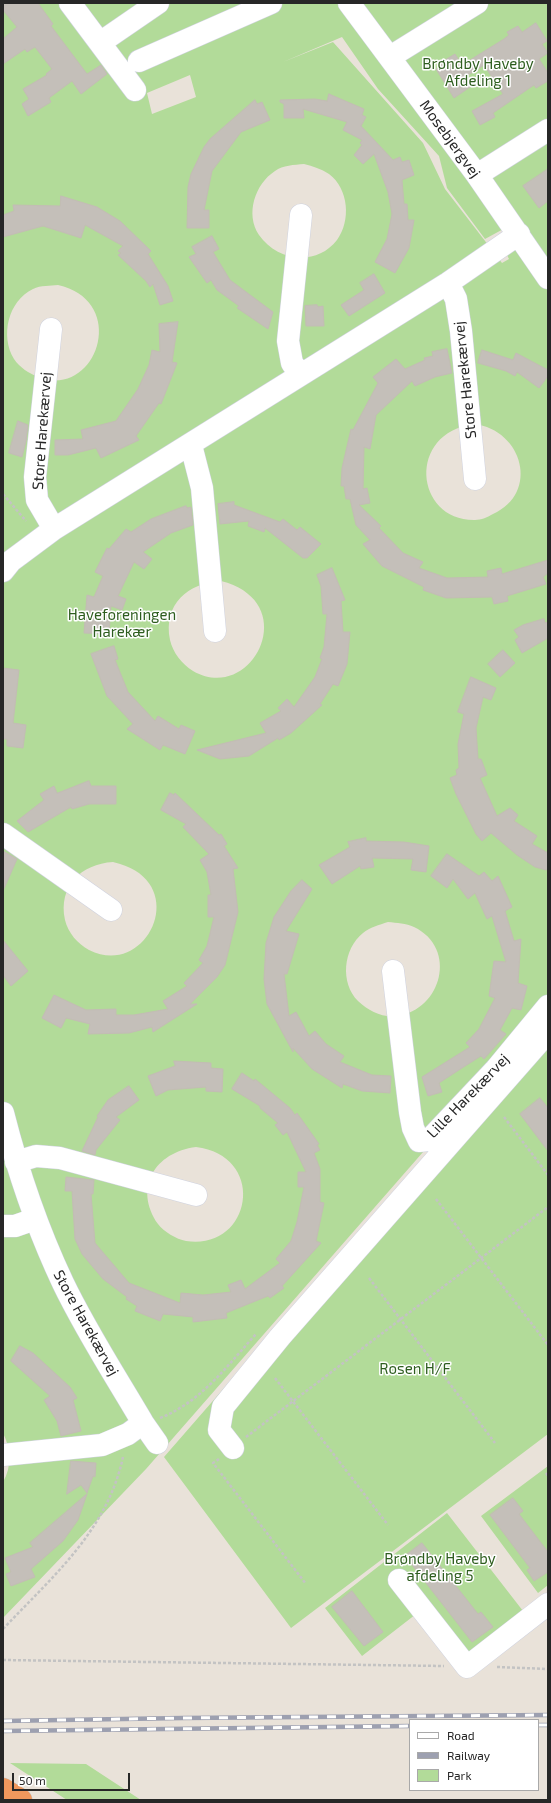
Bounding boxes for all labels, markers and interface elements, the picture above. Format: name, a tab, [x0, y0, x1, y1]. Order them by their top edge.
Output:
park label: Brøndby Haveby Afdeling 1	[422, 55, 534, 90]
street label: Mosebjergvej	[416, 97, 484, 181]
street label: Store Harekærvej	[450, 320, 480, 440]
street label: Store Harekærvej	[29, 371, 55, 491]
park label: Haveforeningen Harekær	[68, 606, 176, 641]
street label: Lille Harekærvej	[423, 1050, 513, 1142]
street label: Store Harekærvej	[49, 1267, 123, 1379]
park label: Rosen H/F	[379, 1360, 451, 1378]
park label: Brøndby Haveby afdeling 5	[384, 1550, 496, 1585]
legend	[409, 1719, 539, 1791]
text: Road	[447, 1728, 475, 1742]
text: Railway	[447, 1748, 490, 1762]
scale bar	[14, 1765, 132, 1791]
text: Park	[447, 1768, 472, 1782]
text: 50 m	[19, 1773, 46, 1787]

